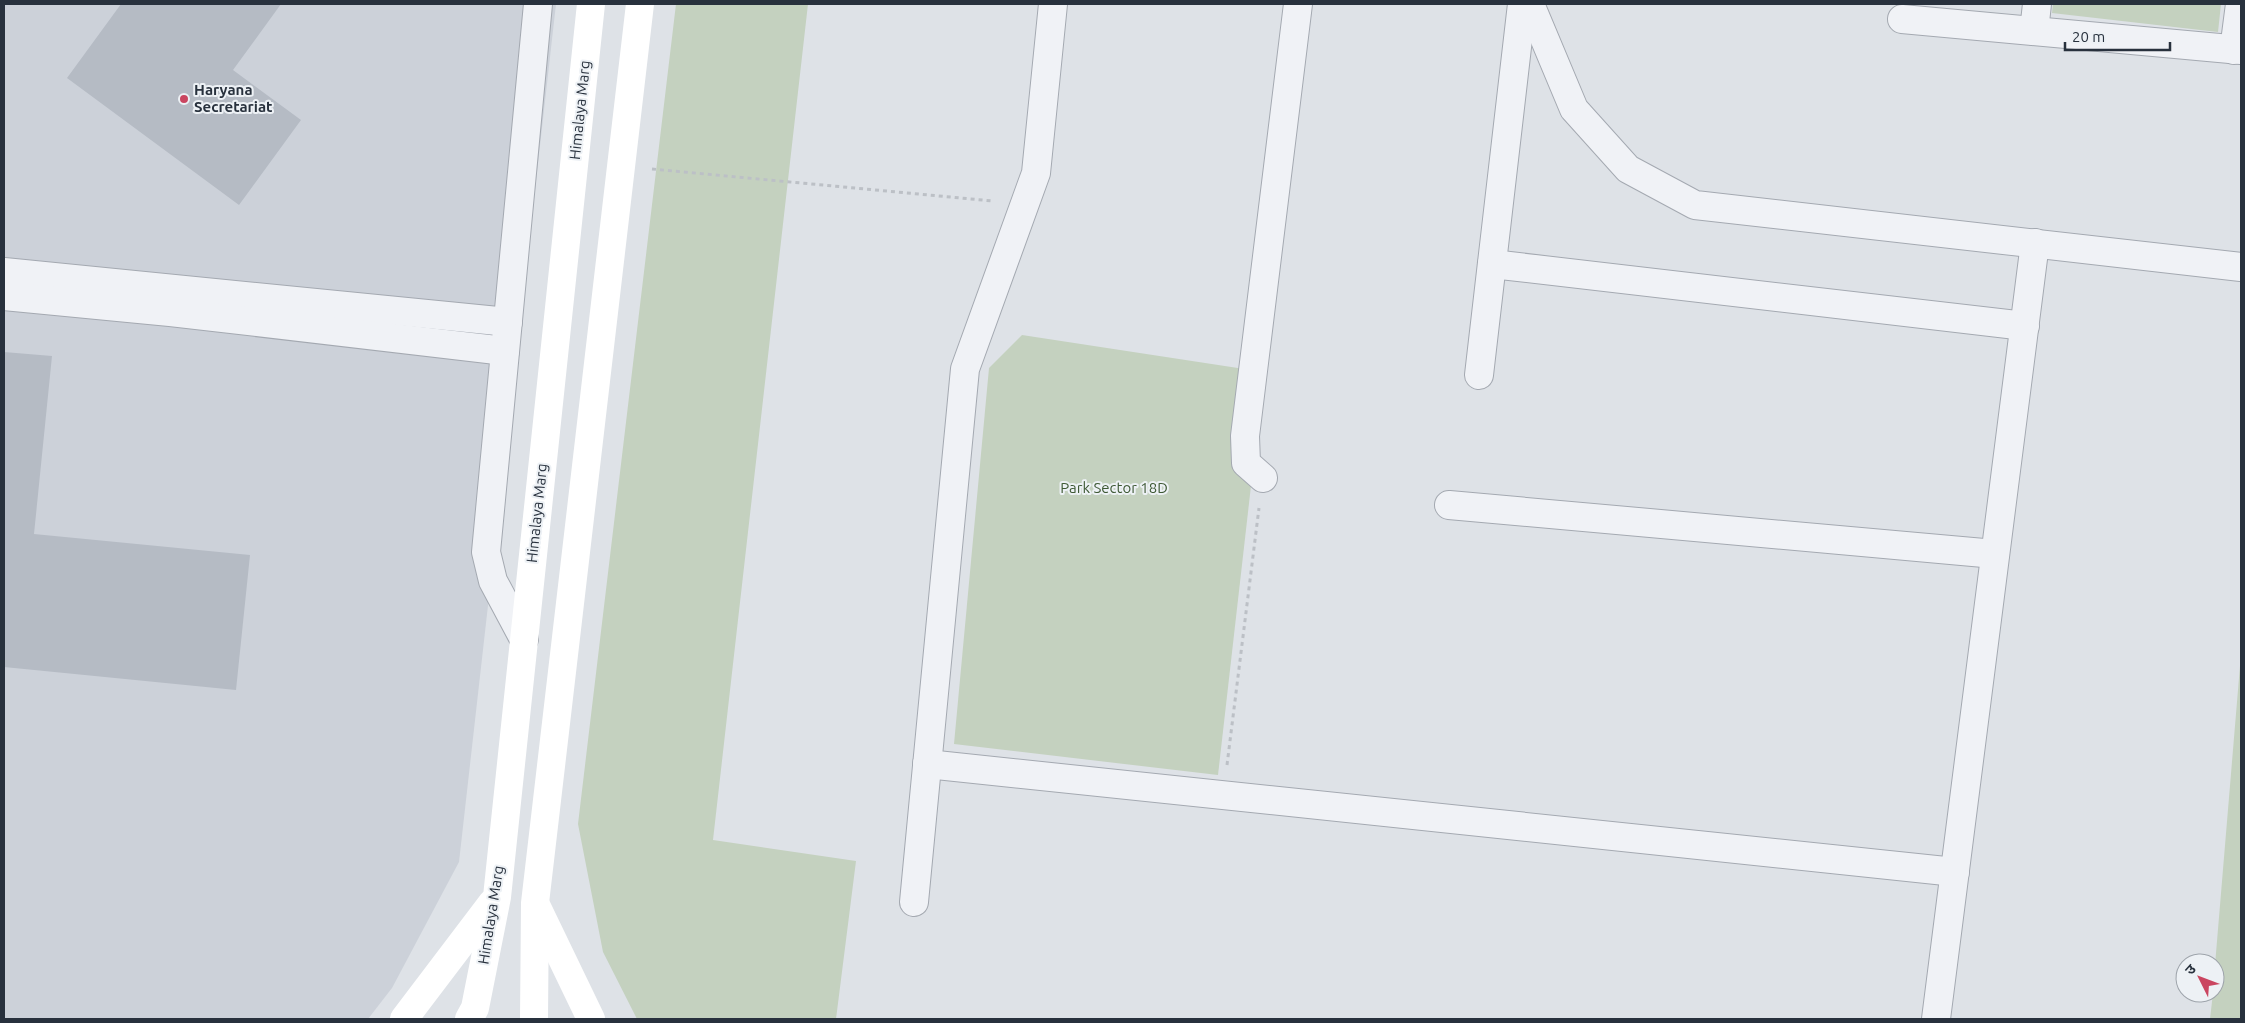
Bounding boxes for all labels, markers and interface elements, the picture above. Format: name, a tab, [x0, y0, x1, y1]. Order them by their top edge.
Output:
scale bar	[2065, 20, 2170, 52]
text: 20 m	[2072, 28, 2105, 45]
street label: Himalaya Marg	[566, 59, 593, 160]
place label: Haryana Secretariat	[194, 81, 273, 115]
marker: Haryana Secretariat	[178, 93, 190, 105]
street label: Himalaya Marg	[523, 462, 550, 563]
park label: Park Sector 18D	[1060, 479, 1168, 496]
street label: Himalaya Marg	[474, 864, 507, 966]
north arrow	[2175, 953, 2225, 1003]
text: उ	[2182, 960, 2200, 978]

